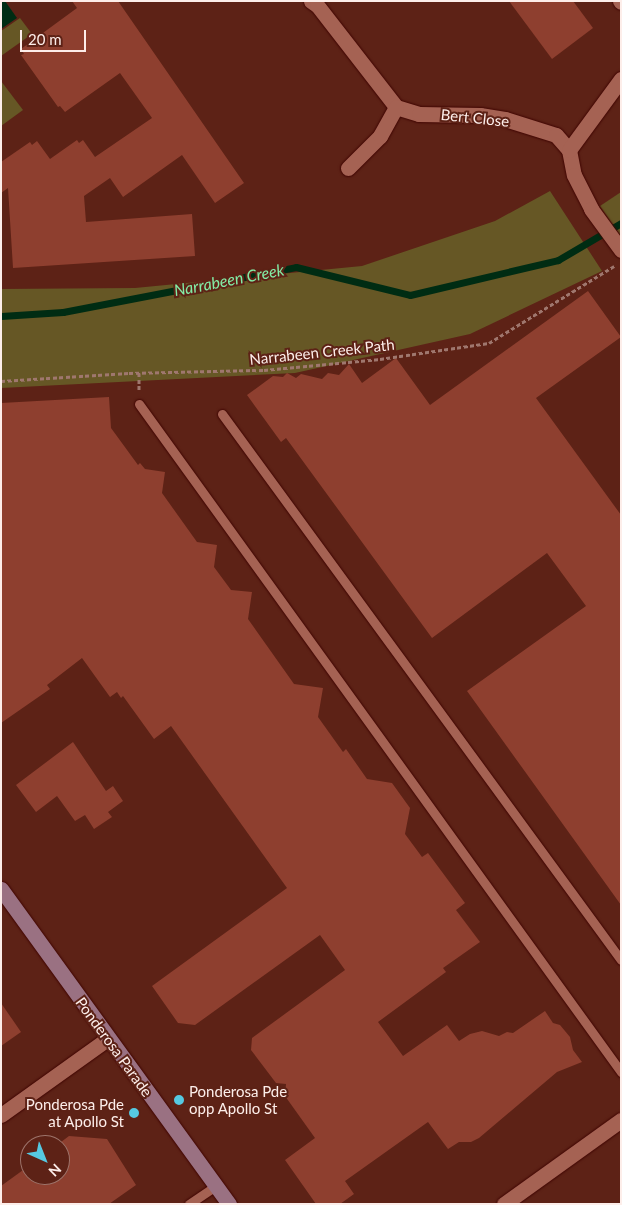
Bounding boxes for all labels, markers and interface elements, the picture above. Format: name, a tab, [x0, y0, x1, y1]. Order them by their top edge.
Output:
scale bar	[22, 20, 89, 52]
text: 20 m	[28, 30, 62, 48]
street label: Bert Close	[440, 105, 510, 131]
water label: Narrabeen Creek	[172, 260, 286, 300]
street label: Narrabeen Creek Path	[249, 335, 395, 369]
street label: Ponderosa Parade	[72, 994, 156, 1100]
place label: Ponderosa Pde opp Apollo St	[189, 1082, 287, 1117]
marker: Ponderosa Pde opp Apollo St	[173, 1094, 185, 1106]
place label: Ponderosa Pde at Apollo St	[26, 1095, 124, 1130]
marker: Ponderosa Pde at Apollo St	[128, 1107, 140, 1119]
north arrow	[20, 1135, 70, 1185]
text: N	[45, 1161, 65, 1180]

